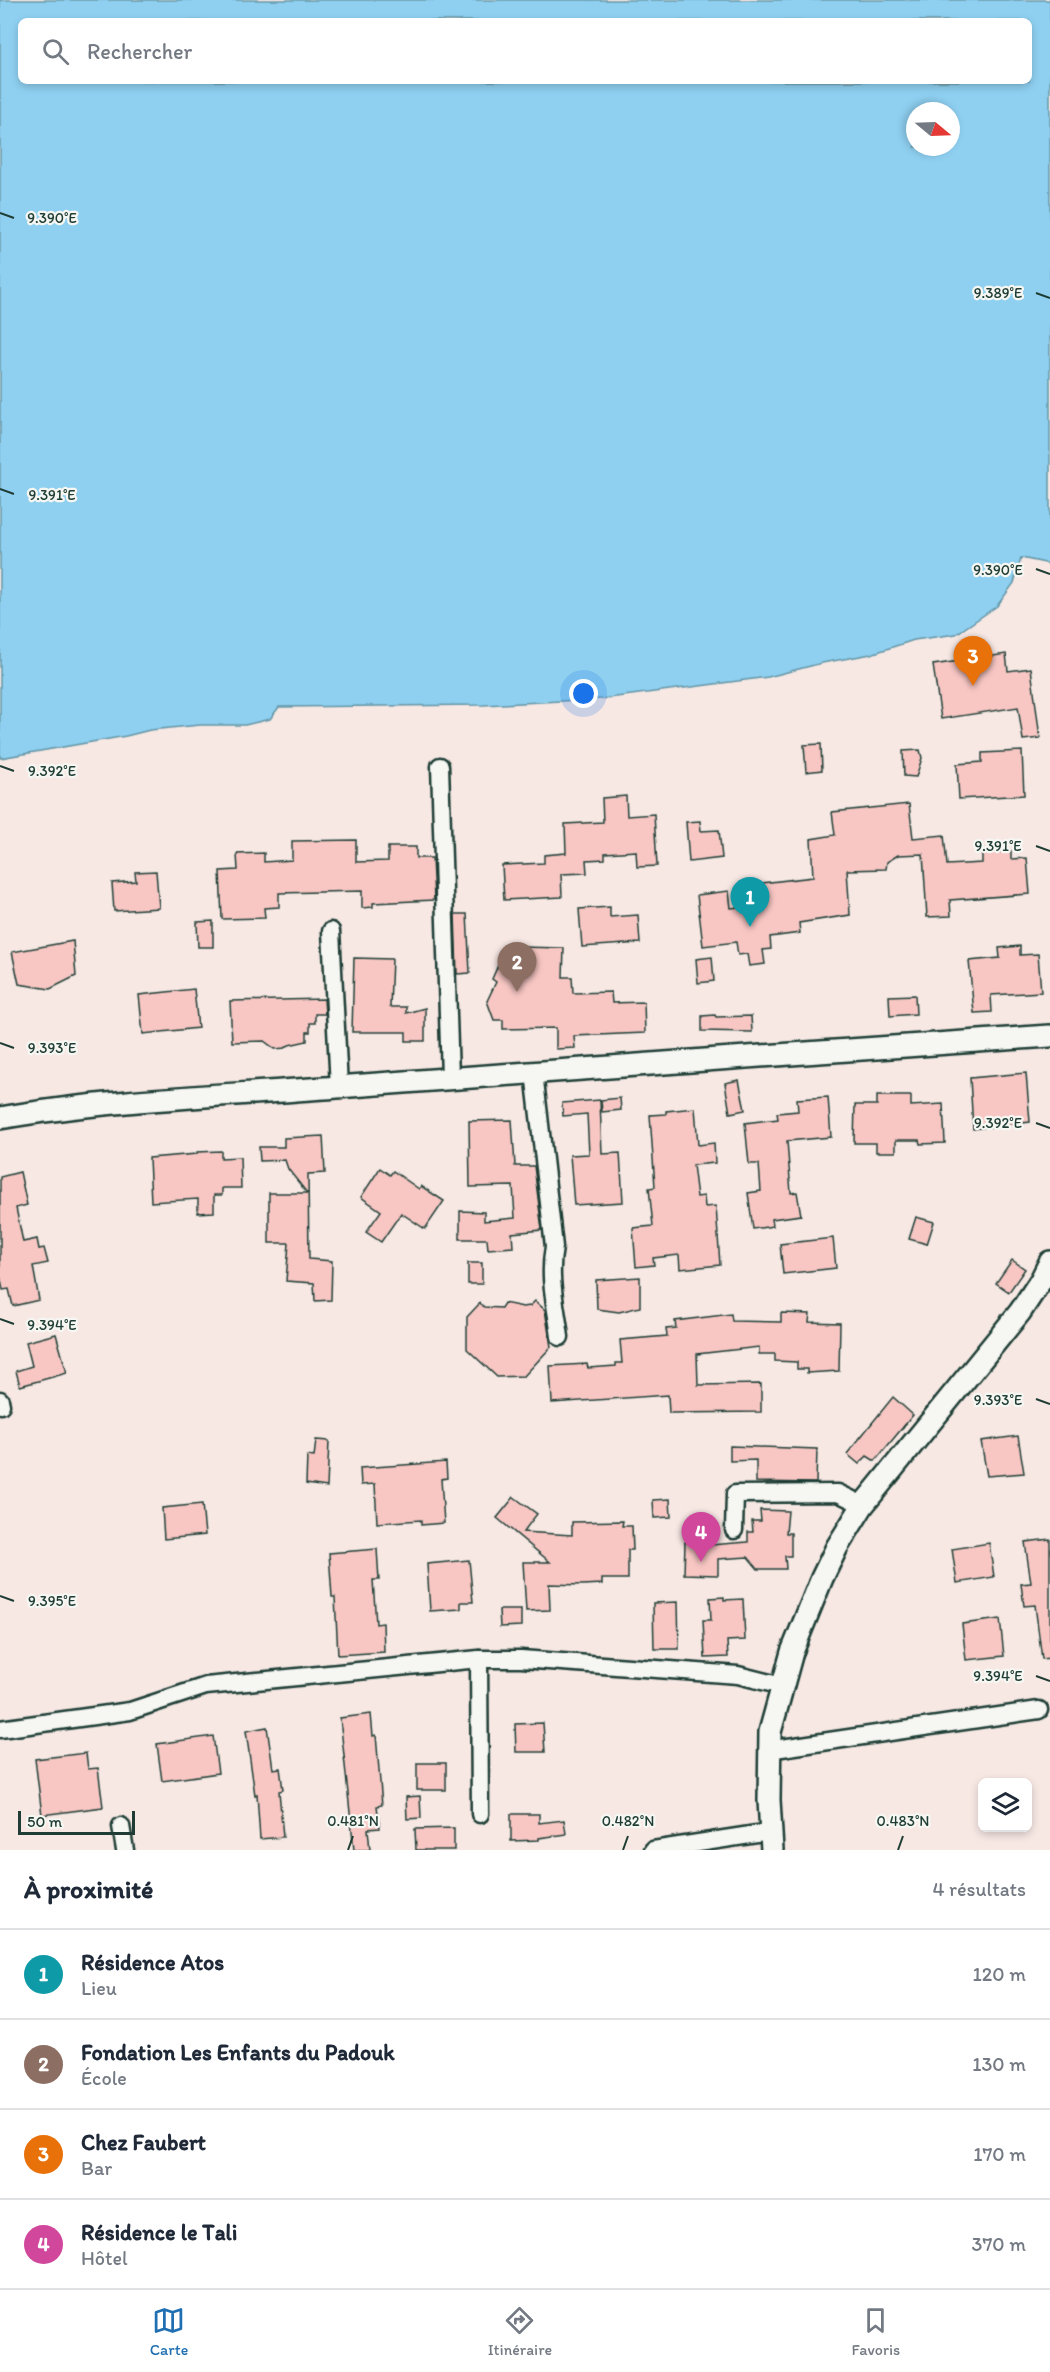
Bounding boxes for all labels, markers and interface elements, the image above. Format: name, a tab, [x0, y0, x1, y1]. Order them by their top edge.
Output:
search box	[18, 18, 1032, 84]
icon: search	[39, 35, 72, 68]
text: Rechercher	[87, 38, 192, 65]
north arrow	[906, 102, 960, 156]
text: 9.390°E	[27, 209, 77, 227]
text: 9.389°E	[974, 284, 1022, 302]
text: 9.391°E	[28, 486, 76, 504]
text: 9.390°E	[973, 561, 1023, 579]
pin: 3	[954, 636, 992, 686]
your location	[569, 679, 598, 708]
text: 9.392°E	[28, 762, 76, 780]
text: 9.391°E	[974, 837, 1022, 855]
pin: 1	[730, 878, 770, 927]
pin: 2	[498, 942, 536, 992]
text: 9.393°E	[28, 1039, 76, 1057]
text: 9.392°E	[974, 1114, 1022, 1132]
text: 9.394°E	[27, 1316, 77, 1334]
text: 9.393°E	[974, 1391, 1022, 1409]
pin: 4	[682, 1512, 720, 1562]
text: 9.395°E	[28, 1592, 76, 1610]
text: 9.394°E	[973, 1667, 1023, 1685]
map controls	[978, 1778, 1032, 1832]
button: layers	[978, 1778, 1032, 1832]
scale bar	[18, 1808, 135, 1836]
text: 50 m	[27, 1812, 62, 1831]
text: 0.481°N	[327, 1812, 379, 1830]
text: 0.482°N	[602, 1812, 654, 1830]
text: 0.483°N	[877, 1812, 929, 1830]
text: À proximité	[24, 1873, 153, 1905]
text: 4 résultats	[933, 1877, 1026, 1901]
text: Résidence Atos	[81, 1949, 224, 1976]
text: 1	[39, 1962, 48, 1986]
text: 120 m	[973, 1962, 1026, 1986]
text: Lieu	[81, 1976, 117, 2000]
text: Fondation Les Enfants du Padouk	[81, 2039, 395, 2066]
text: 2	[38, 2052, 49, 2076]
text: 130 m	[972, 2052, 1026, 2076]
text: École	[81, 2066, 127, 2090]
text: Chez Faubert	[81, 2129, 206, 2156]
text: 3	[38, 2142, 49, 2166]
text: 170 m	[973, 2142, 1026, 2166]
text: Bar	[81, 2156, 112, 2180]
text: Résidence le Tali	[81, 2219, 237, 2246]
text: 4	[37, 2232, 50, 2256]
text: 370 m	[972, 2232, 1026, 2256]
text: Hôtel	[81, 2246, 128, 2270]
tab: Carte	[150, 2304, 188, 2359]
tab: Itinéraire	[488, 2304, 552, 2359]
tab: Favoris	[852, 2304, 900, 2359]

